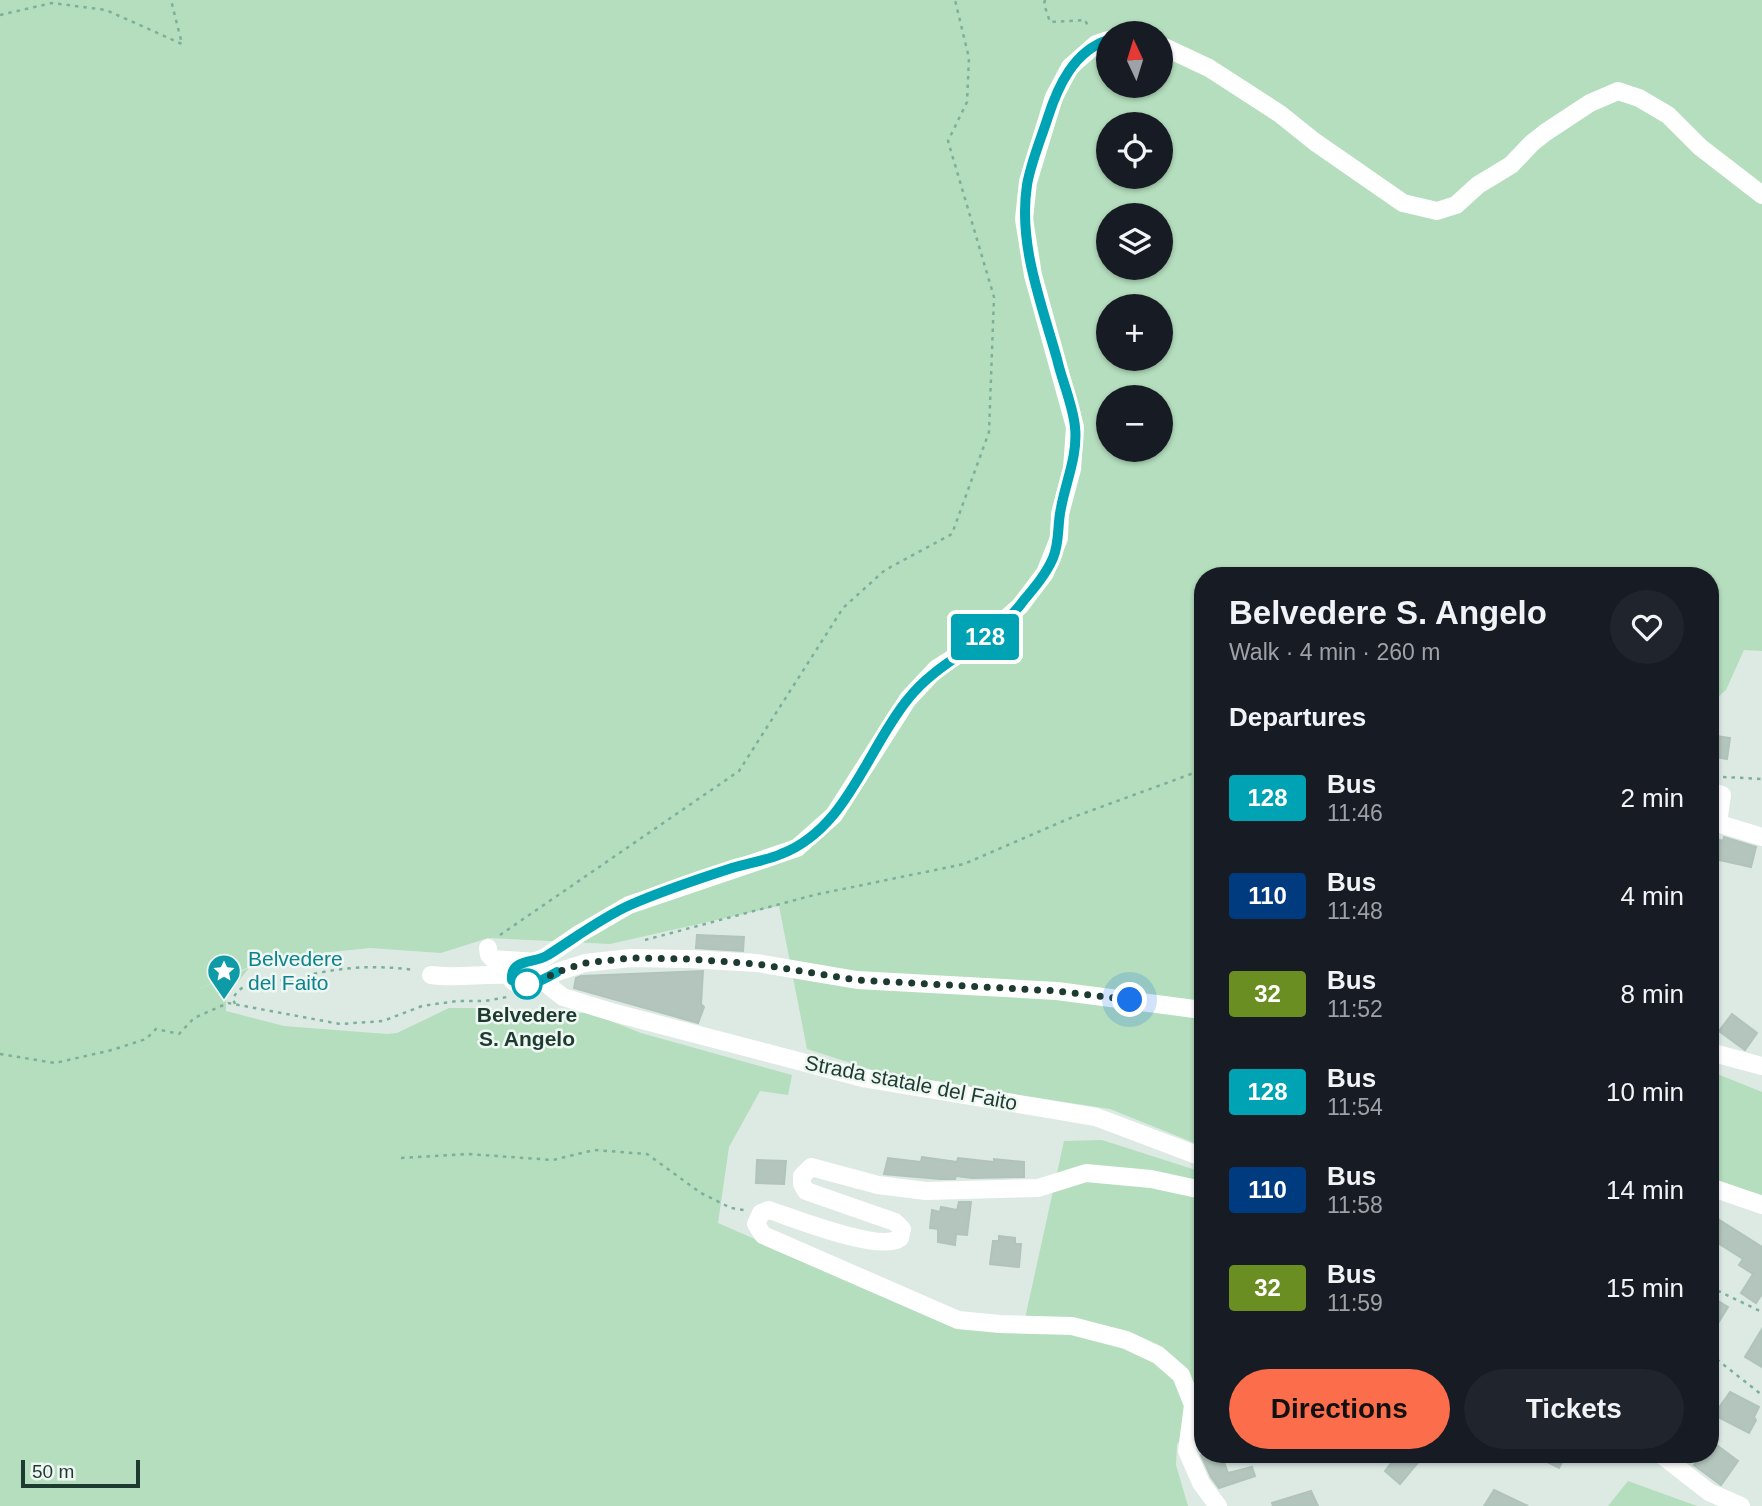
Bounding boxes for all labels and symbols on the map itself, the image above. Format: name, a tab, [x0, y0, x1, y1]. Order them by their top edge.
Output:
north arrow	[1096, 21, 1172, 98]
line badge: 128	[945, 614, 1025, 660]
place label: Belvedere del Faito	[248, 947, 343, 994]
place icon: Belvedere del Faito	[205, 952, 243, 1001]
marker: Belvedere S. Angelo	[512, 969, 542, 999]
your location	[1112, 982, 1147, 1017]
place label: Belvedere S. Angelo	[477, 1003, 577, 1050]
street label: Strada statale del Faito	[803, 1051, 1019, 1114]
scale bar	[21, 1457, 140, 1489]

